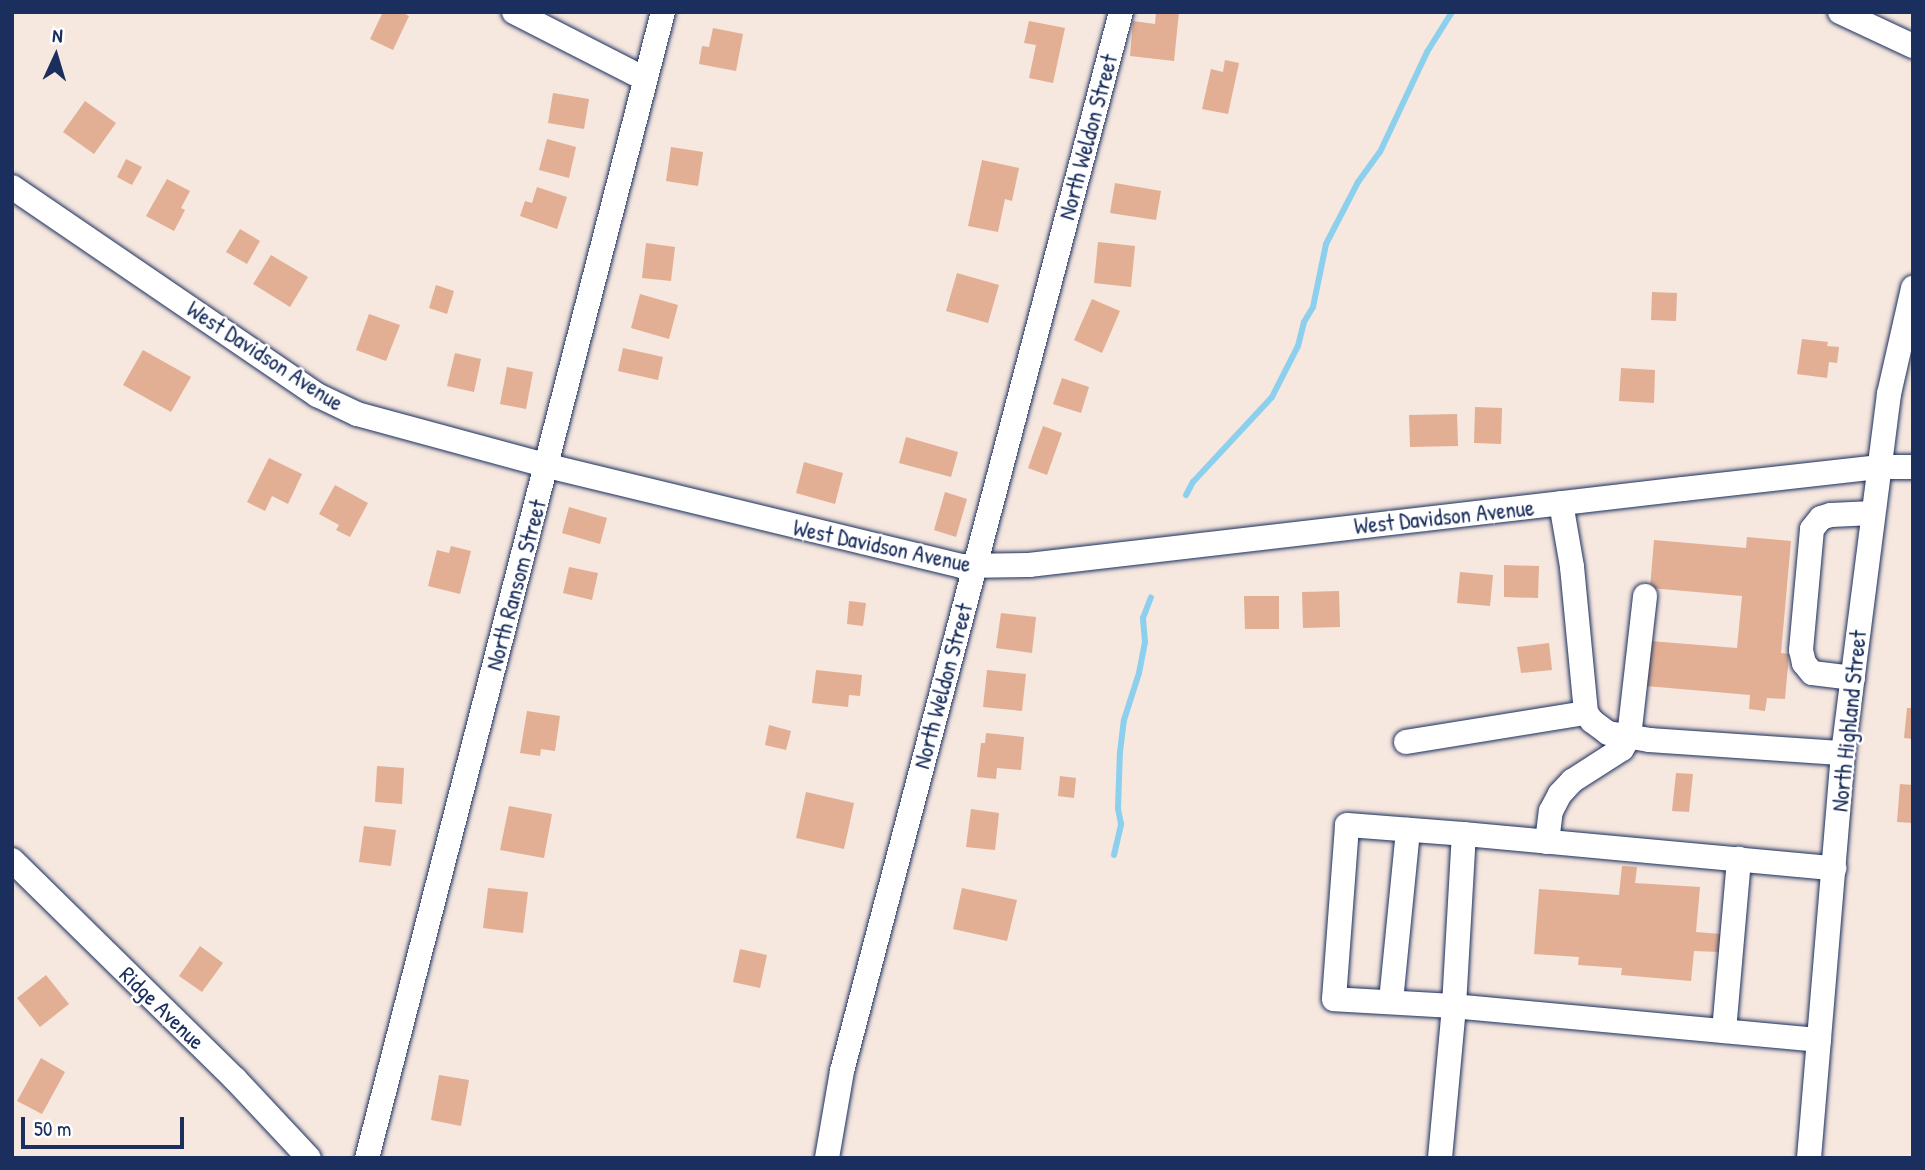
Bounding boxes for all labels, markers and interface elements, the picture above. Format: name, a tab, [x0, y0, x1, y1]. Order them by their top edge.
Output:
north arrow	[21, 21, 91, 91]
text: N	[52, 22, 63, 48]
street label: North Weldon Street	[1053, 51, 1123, 223]
street label: West Davidson Avenue	[182, 295, 348, 417]
street label: West Davidson Avenue	[1353, 494, 1535, 540]
street label: North Ransom Street	[480, 497, 552, 673]
street label: West Davidson Avenue	[791, 514, 973, 578]
street label: North Weldon Street	[908, 600, 978, 772]
street label: North Highland Street	[1826, 629, 1872, 813]
street label: Ridge Avenue	[114, 961, 210, 1055]
scale bar	[24, 1104, 187, 1148]
text: 50 m	[34, 1114, 71, 1143]

